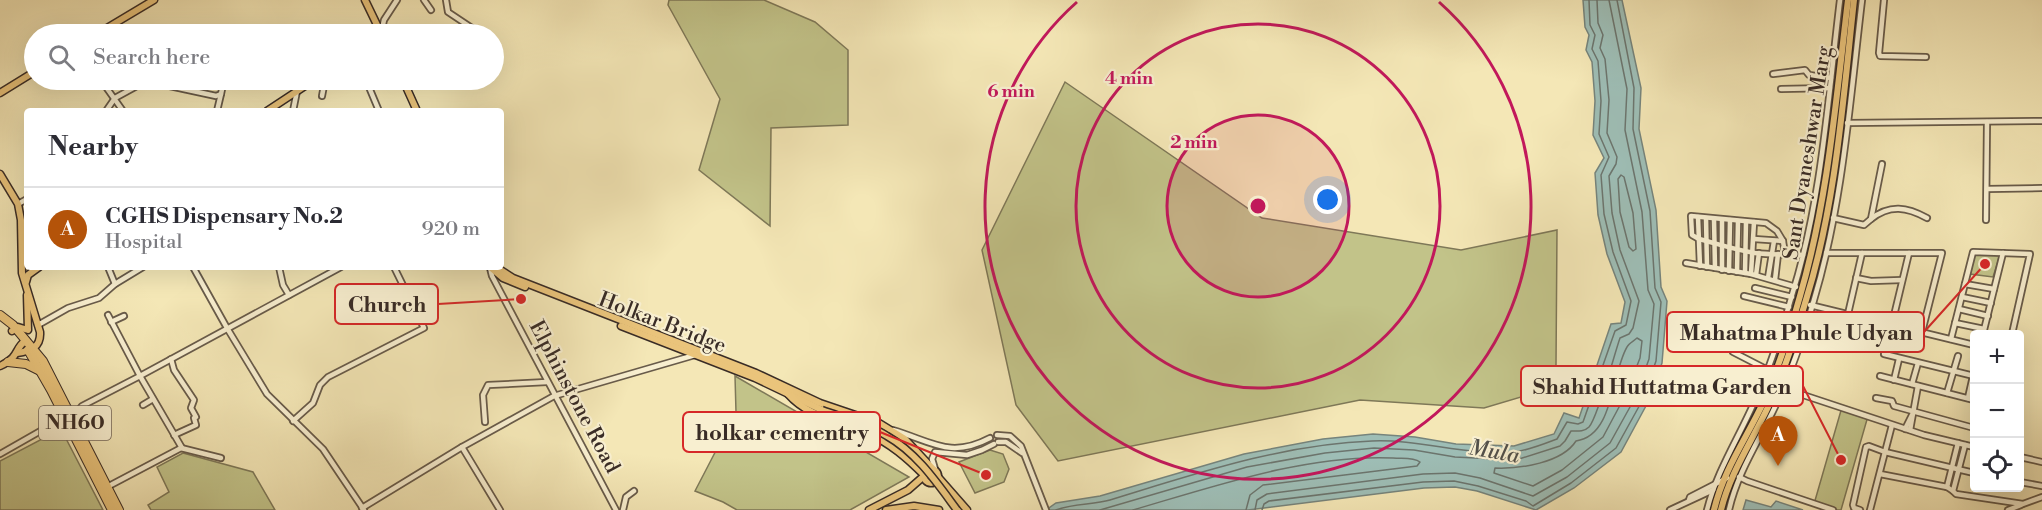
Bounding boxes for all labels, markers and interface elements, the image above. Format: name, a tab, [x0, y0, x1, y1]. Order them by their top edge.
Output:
search box	[24, 24, 504, 90]
icon: search	[45, 41, 78, 74]
text: Search here	[93, 44, 210, 71]
street label: Sant Dyaneshwar Marg	[1778, 44, 1838, 262]
text: 4 min	[1105, 67, 1153, 90]
text: 6 min	[987, 80, 1035, 103]
text: Nearby	[48, 131, 138, 163]
text: 2 min	[1170, 131, 1218, 154]
your location	[1313, 185, 1342, 214]
centre of rings	[1248, 196, 1268, 216]
text: CGHS Dispensary No.2	[105, 203, 343, 230]
text: A	[60, 217, 75, 242]
text: 920 m	[422, 217, 480, 242]
text: Hospital	[105, 230, 182, 255]
callout: Church	[335, 284, 438, 324]
street label: Holkar Bridge	[594, 287, 730, 359]
text: Church	[348, 292, 427, 319]
callout: Mahatma Phule Udyan	[1667, 312, 1924, 352]
street label: Elphinstone Road	[523, 316, 625, 478]
text: Mahatma Phule Udyan	[1680, 320, 1913, 347]
map controls	[1970, 330, 2024, 492]
button: +	[1970, 330, 2024, 384]
callout: Shahid Huttatma Garden	[1521, 366, 1803, 406]
text: Shahid Huttatma Garden	[1533, 374, 1792, 401]
button: −	[1970, 384, 2024, 438]
road number: NH60	[39, 406, 111, 440]
callout: holkar cementry	[683, 412, 880, 452]
pin: A	[1758, 416, 1798, 466]
text: holkar cementry	[695, 420, 870, 447]
water label: Mula	[1466, 434, 1522, 470]
button: locate	[1970, 438, 2024, 492]

